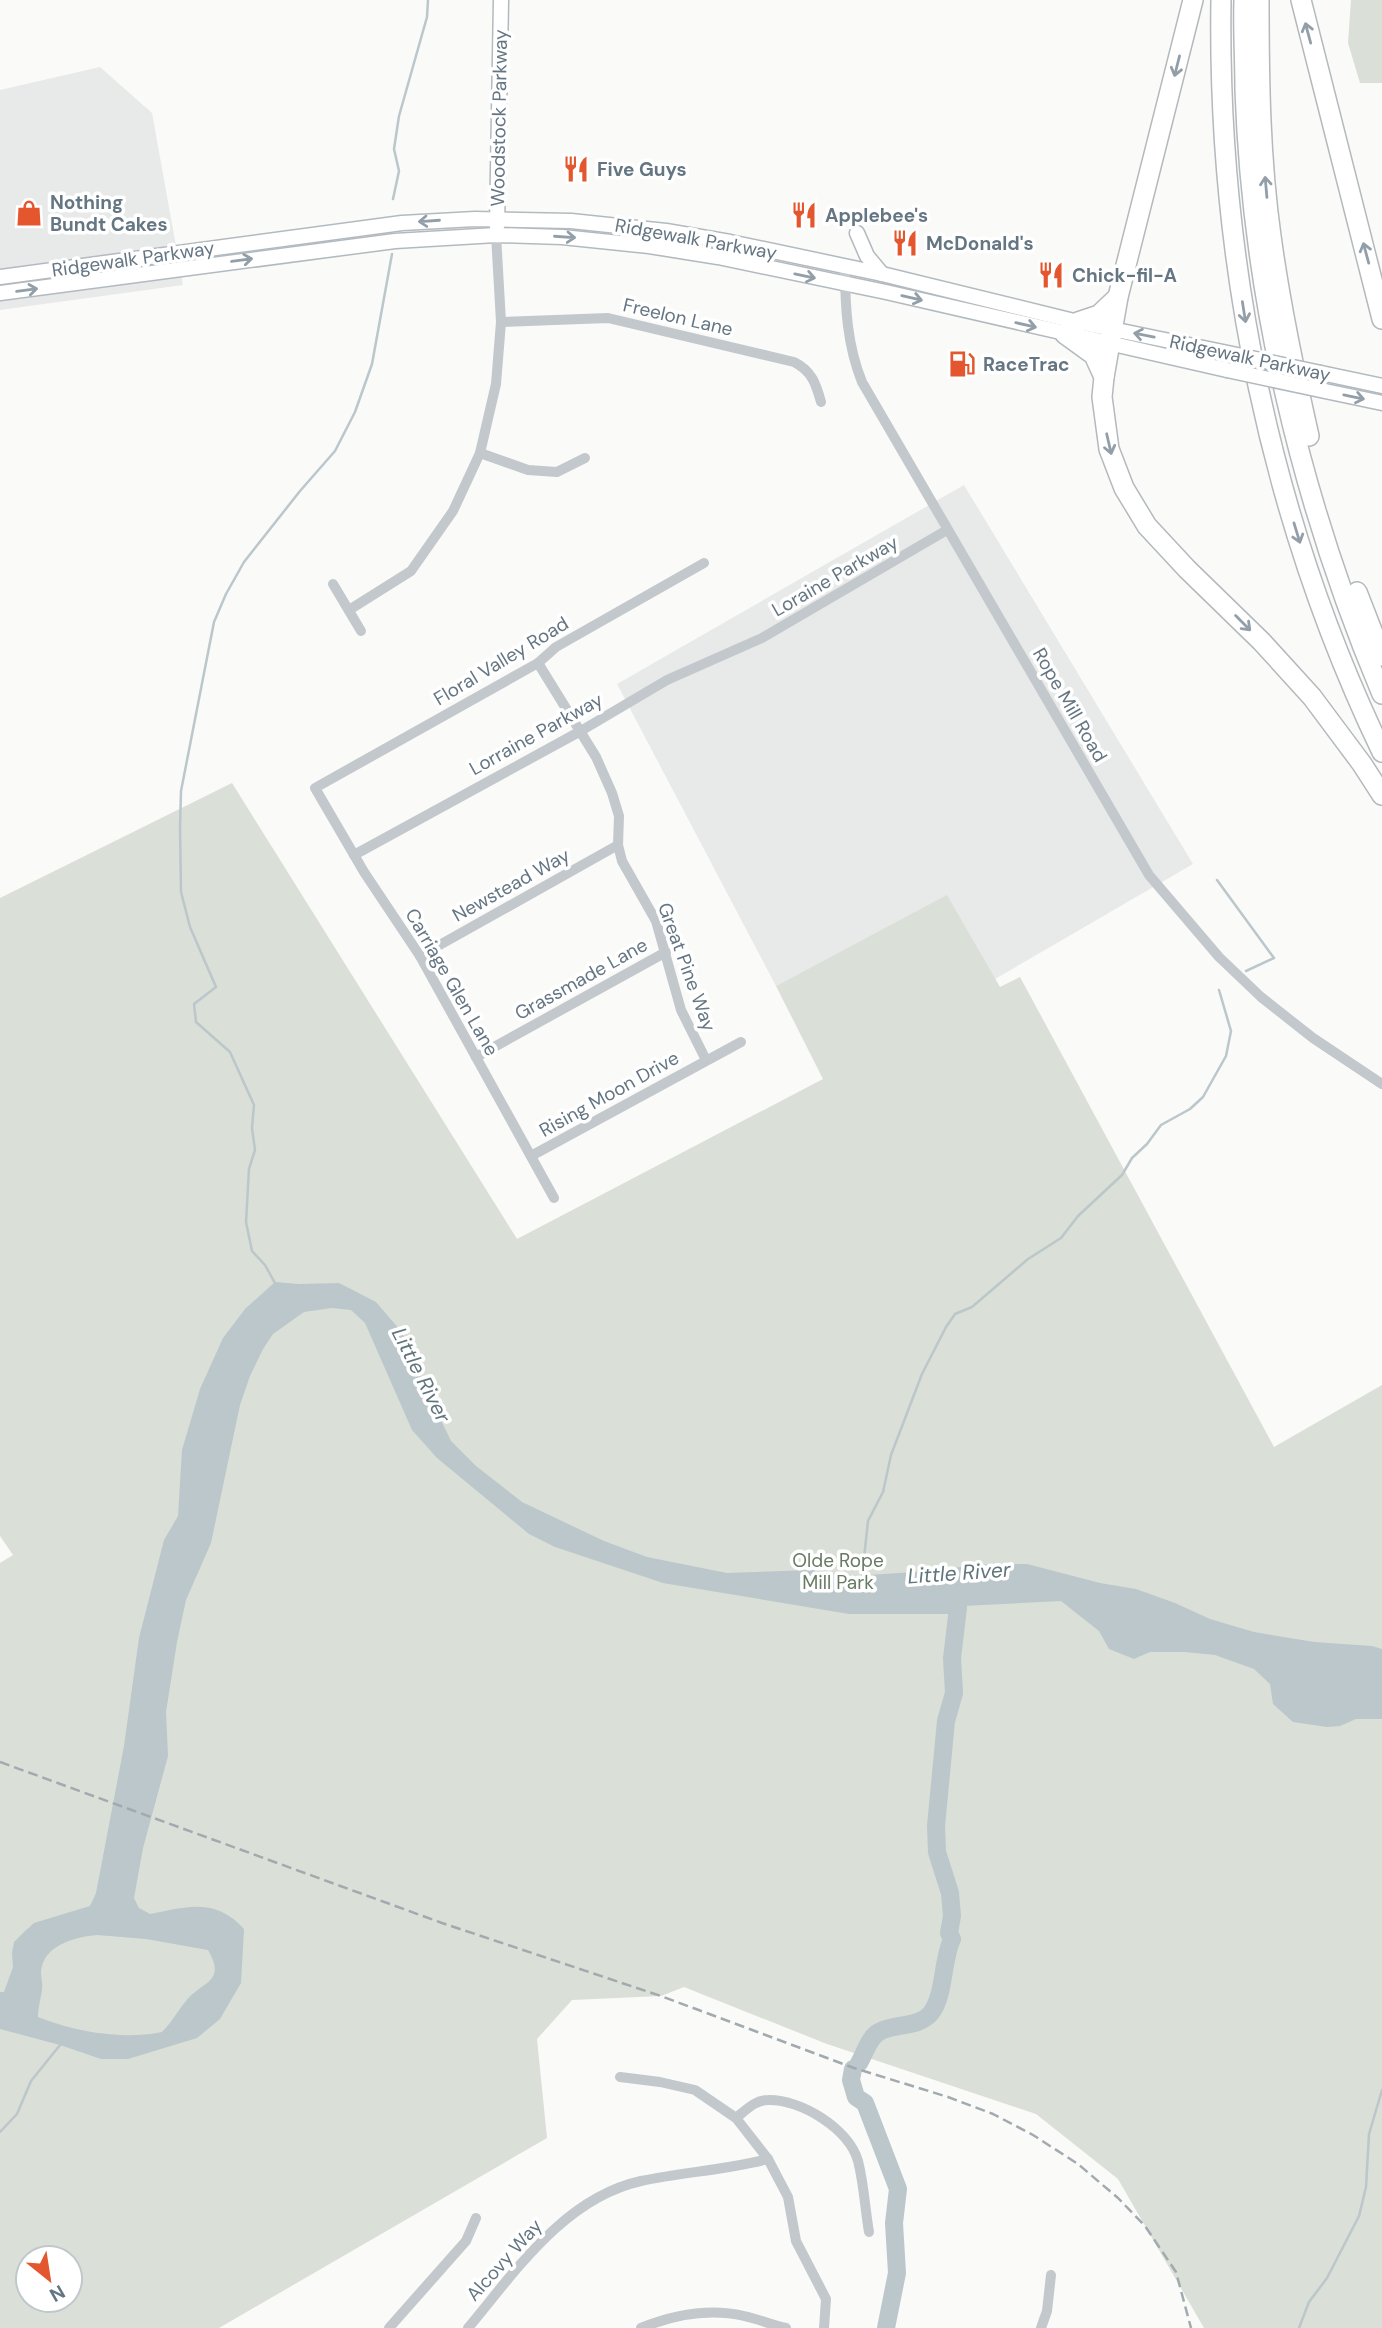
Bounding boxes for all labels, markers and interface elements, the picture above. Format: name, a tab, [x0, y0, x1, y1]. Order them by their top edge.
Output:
one-way arrow	[1301, 22, 1314, 44]
street label: Woodstock Parkway	[485, 29, 513, 207]
one-way arrow	[1170, 54, 1183, 77]
restaurant icon: Five Guys	[561, 154, 591, 184]
place label: Five Guys	[597, 157, 687, 182]
one-way arrow	[1259, 177, 1272, 199]
place label: Nothing Bundt Cakes	[50, 190, 168, 237]
shop icon: Nothing Bundt Cakes	[14, 198, 44, 228]
restaurant icon: Applebee's	[789, 200, 819, 230]
place label: Applebee's	[825, 203, 928, 228]
street label: Ridgewalk Parkway	[613, 212, 779, 266]
one-way arrow	[418, 215, 441, 228]
restaurant icon: McDonald's	[890, 228, 920, 258]
one-way arrow	[553, 231, 576, 244]
place label: McDonald's	[926, 231, 1034, 256]
street label: Ridgewalk Parkway	[50, 235, 216, 283]
one-way arrow	[1359, 242, 1372, 265]
one-way arrow	[230, 254, 253, 267]
restaurant icon: Chick-fil-A	[1036, 260, 1066, 290]
place label: Chick-fil-A	[1072, 263, 1177, 288]
one-way arrow	[793, 269, 816, 283]
one-way arrow	[15, 283, 38, 296]
street label: Freelon Lane	[621, 292, 735, 342]
one-way arrow	[900, 292, 923, 305]
one-way arrow	[1238, 300, 1251, 323]
one-way arrow	[1014, 318, 1037, 332]
one-way arrow	[1133, 328, 1156, 342]
street label: Ridgewalk Parkway	[1167, 329, 1333, 387]
fuel station icon: RaceTrac	[947, 349, 977, 379]
place label: RaceTrac	[983, 352, 1070, 377]
one-way arrow	[1342, 390, 1365, 404]
one-way arrow	[1103, 432, 1116, 455]
one-way arrow	[1291, 522, 1304, 544]
street label: Loraine Parkway	[767, 529, 903, 622]
street label: Floral Valley Road	[429, 611, 573, 711]
one-way arrow	[1234, 615, 1251, 632]
street label: Rope Mill Road	[1027, 643, 1113, 767]
street label: Lorraine Parkway	[465, 687, 608, 781]
street label: Newstead Way	[448, 842, 575, 928]
street label: Great Pine Way	[652, 899, 722, 1035]
street label: Carriage Glen Lane	[400, 904, 504, 1060]
street label: Grassmade Lane	[510, 932, 652, 1026]
street label: Rising Moon Drive	[535, 1045, 683, 1143]
water label: Little River	[385, 1323, 457, 1428]
park label: Olde Rope Mill Park	[792, 1548, 884, 1595]
water label: Little River	[907, 1555, 1013, 1591]
street label: Alcovy Way	[461, 2213, 548, 2306]
north arrow	[14, 2244, 84, 2314]
text: N	[45, 2279, 70, 2308]

